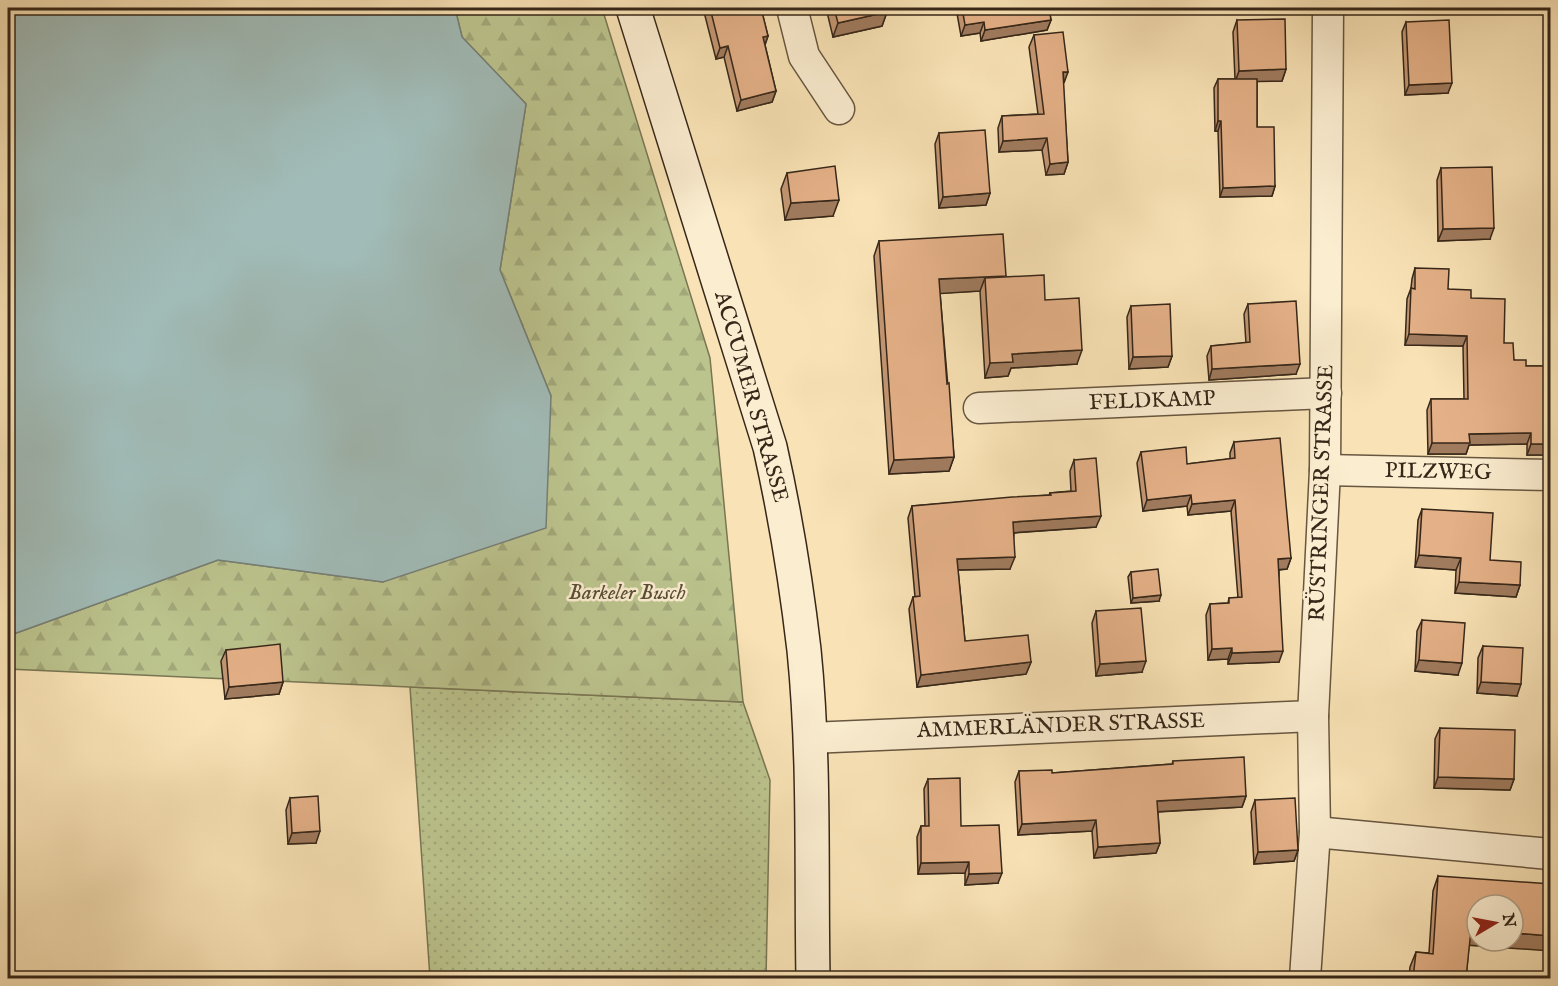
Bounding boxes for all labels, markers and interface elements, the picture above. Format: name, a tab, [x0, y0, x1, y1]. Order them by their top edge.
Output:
street label: ACCUMER STRASSE	[707, 287, 795, 506]
street label: RÜSTRINGER STRASSE	[1304, 364, 1340, 622]
street label: FELDKAMP	[1088, 385, 1216, 417]
street label: PILZWEG	[1384, 457, 1492, 487]
park label: Barkeler Busch	[568, 579, 686, 607]
street label: AMMERLÄNDER STRASSE	[915, 707, 1206, 745]
north arrow	[1465, 893, 1525, 953]
text: N	[1497, 911, 1519, 929]

